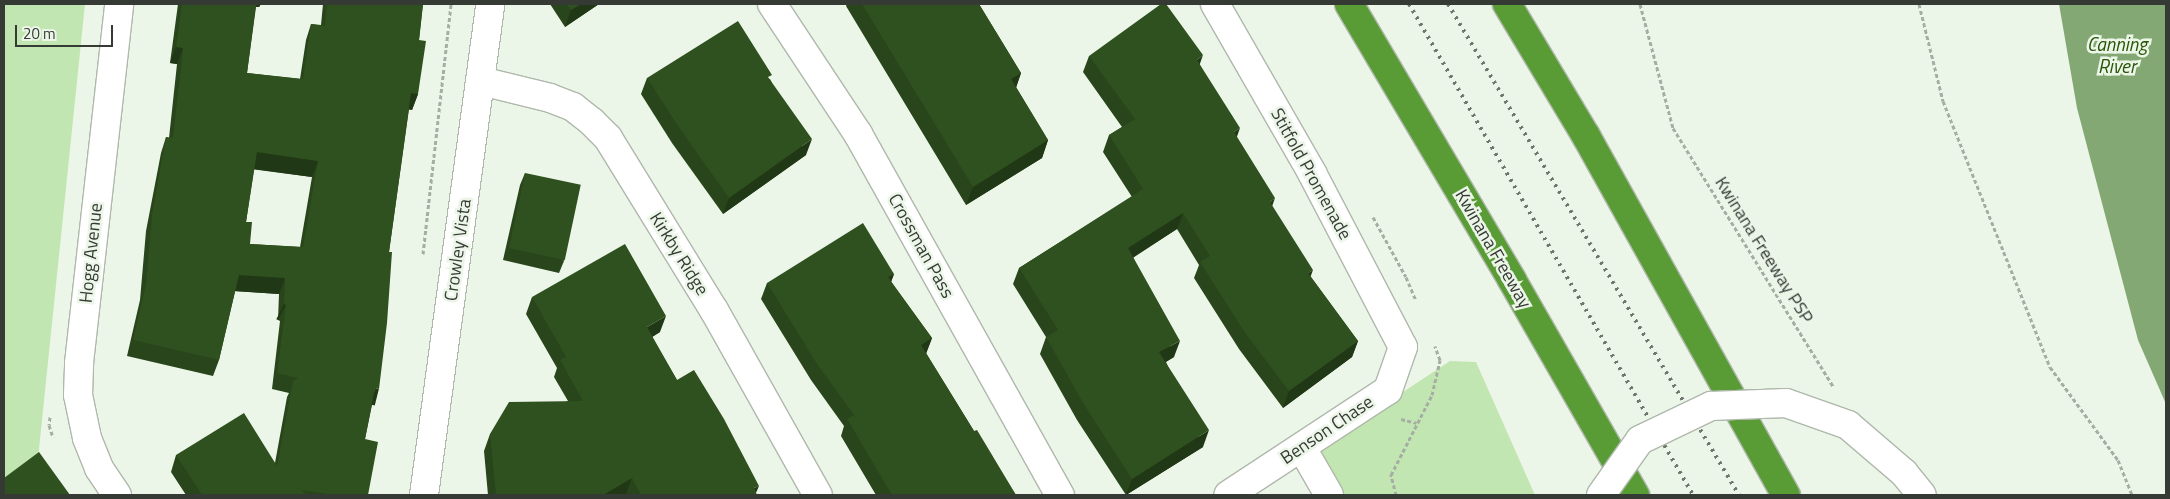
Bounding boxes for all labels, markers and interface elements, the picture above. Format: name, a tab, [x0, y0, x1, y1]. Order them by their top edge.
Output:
scale bar	[18, 15, 115, 47]
text: 20 m	[23, 22, 56, 45]
water label: Canning River	[2087, 33, 2147, 77]
street label: Stitfold Promenade	[1266, 105, 1356, 243]
street label: Kwinana Freeway PSP	[1710, 173, 1818, 327]
street label: Kwinana Freeway	[1450, 186, 1536, 312]
street label: Crossman Pass	[883, 190, 959, 302]
street label: Crowley Vista	[440, 198, 476, 302]
street label: Hogg Avenue	[75, 202, 107, 304]
street label: Kirkby Ridge	[645, 208, 713, 300]
street label: Benson Chase	[1276, 391, 1378, 469]

